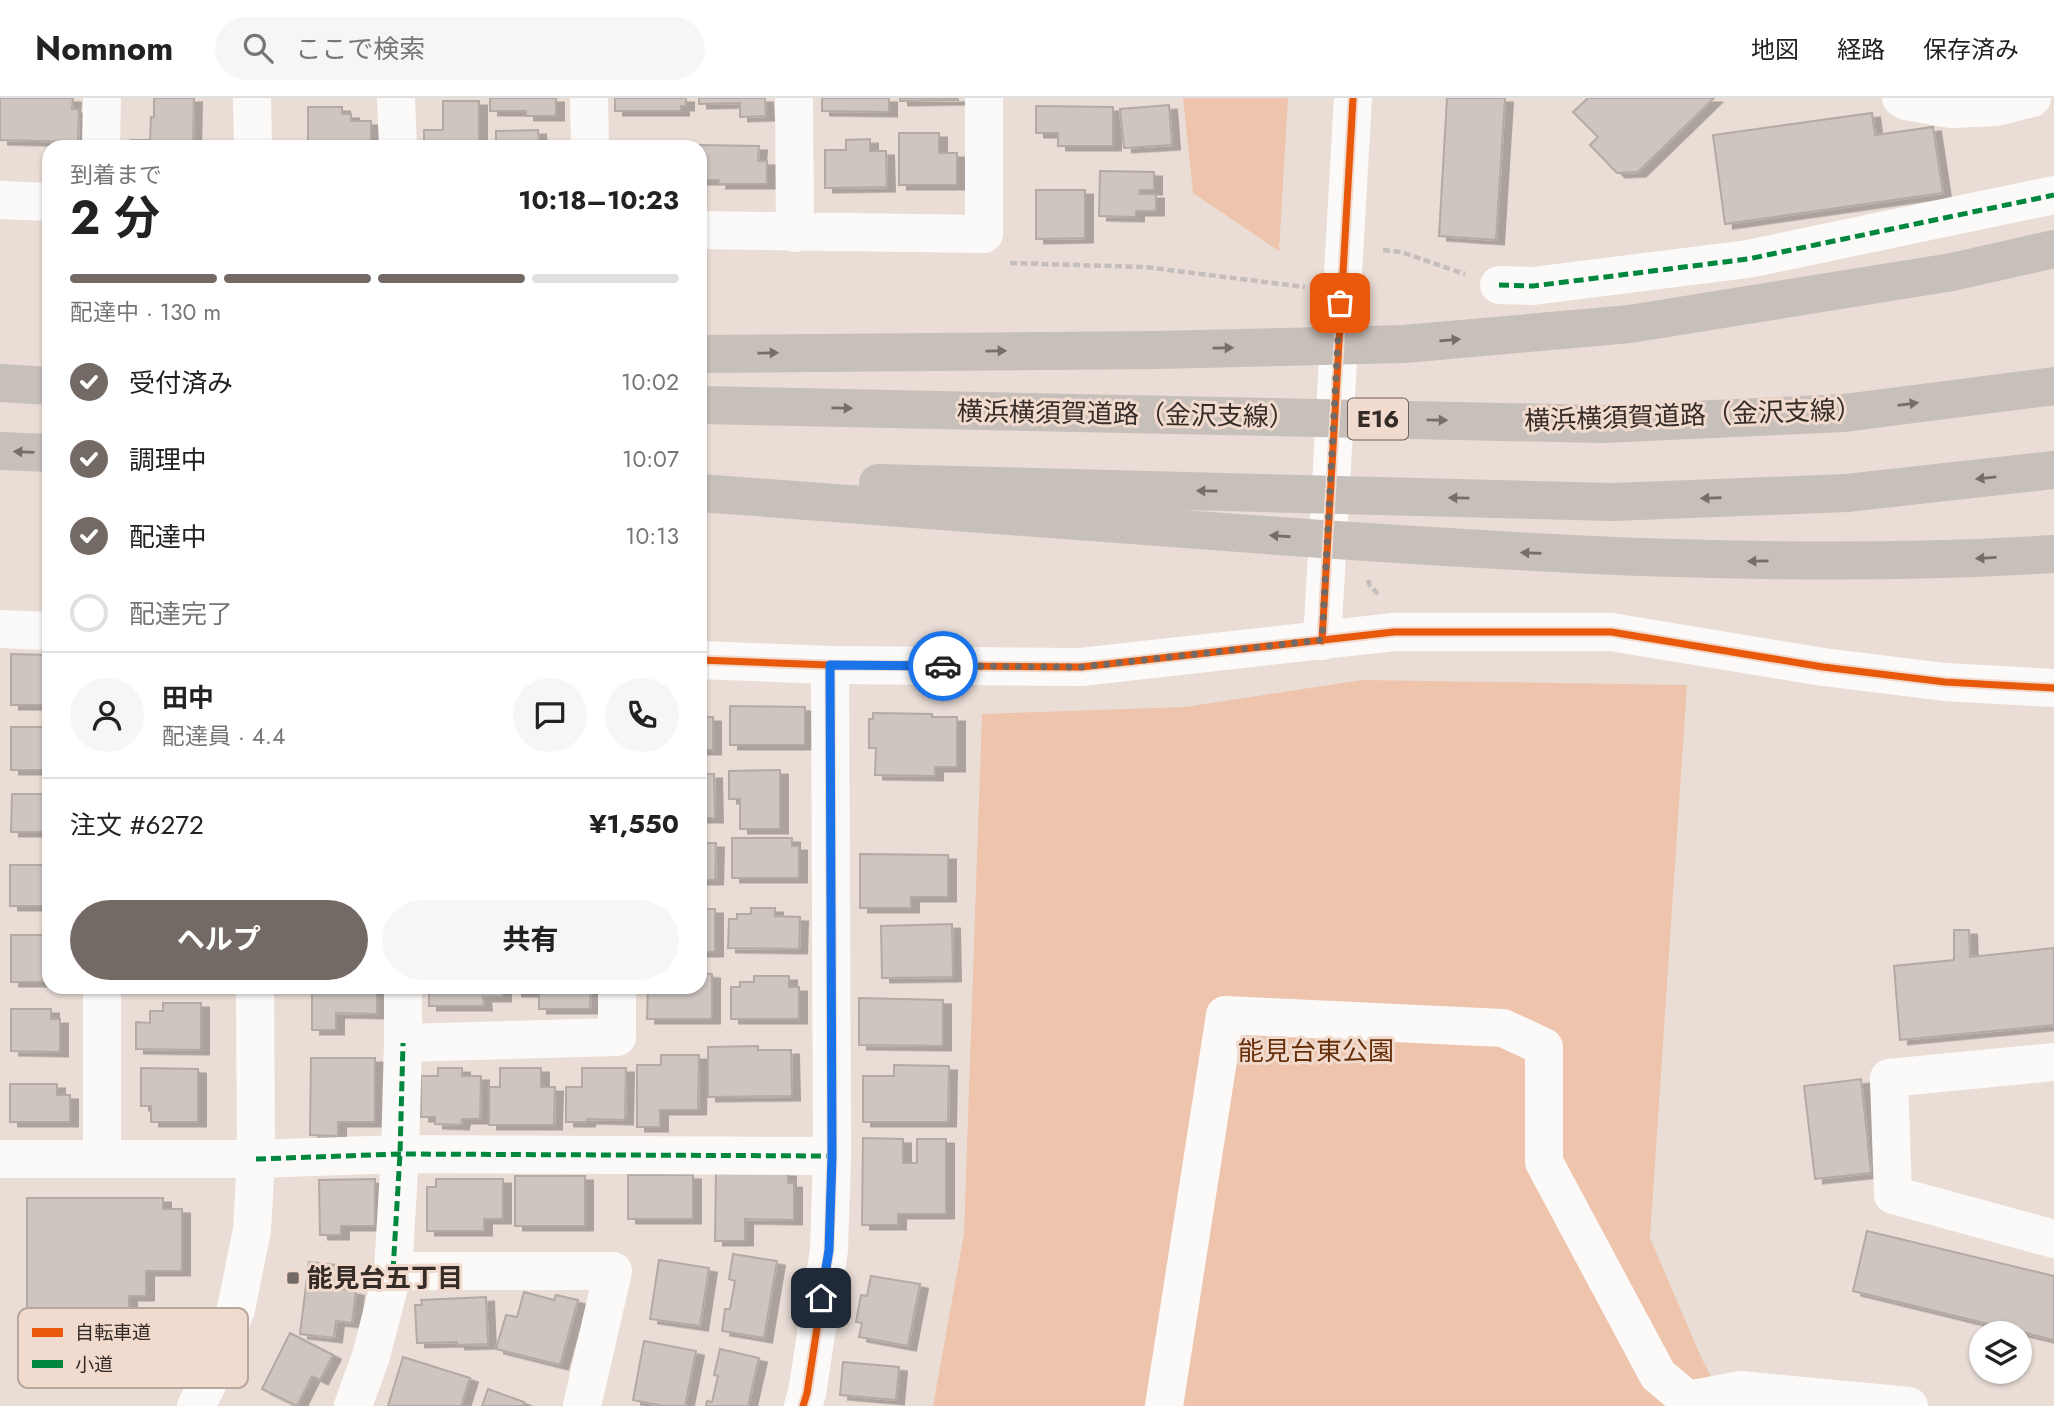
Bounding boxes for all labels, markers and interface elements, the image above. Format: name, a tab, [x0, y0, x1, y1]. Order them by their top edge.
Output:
search box	[215, 17, 705, 80]
text: Nomnom	[35, 25, 173, 72]
icon: search	[239, 29, 277, 67]
text: ここで検索	[295, 30, 425, 68]
text: 地図	[1751, 32, 1799, 67]
text: 経路	[1837, 32, 1885, 67]
text: 保存済み	[1923, 32, 2019, 67]
text: 到着まで	[70, 158, 162, 192]
text: 10:18–10:23	[518, 181, 679, 219]
text: 2 分	[70, 185, 160, 251]
pin	[1310, 273, 1370, 333]
icon: bag	[1321, 284, 1359, 322]
text: 配達中 · 130 m	[70, 295, 221, 329]
one-way arrow	[1440, 334, 1462, 345]
one-way arrow	[1212, 342, 1234, 354]
one-way arrow	[985, 345, 1007, 357]
one-way arrow	[757, 347, 779, 359]
icon: check	[70, 363, 108, 401]
text: 受付済み	[129, 364, 233, 402]
text: 10:02	[621, 365, 679, 399]
street label: 横浜横須賀道路（金沢支線）	[1523, 390, 1863, 440]
street label: 横浜横須賀道路（金沢支線）	[957, 392, 1295, 436]
road number: E16	[1348, 398, 1408, 440]
one-way arrow	[1897, 399, 1919, 410]
one-way arrow	[831, 402, 853, 414]
one-way arrow	[1426, 415, 1448, 426]
icon: check	[70, 440, 108, 478]
text: 調理中	[129, 441, 207, 479]
text: 10:07	[622, 442, 679, 476]
one-way arrow	[13, 447, 35, 458]
one-way arrow	[1975, 472, 1997, 483]
one-way arrow	[1196, 486, 1218, 497]
one-way arrow	[1447, 492, 1469, 504]
one-way arrow	[1699, 492, 1721, 503]
icon: check	[70, 517, 108, 555]
text: 配達中	[129, 518, 207, 556]
text: 10:13	[625, 519, 679, 553]
one-way arrow	[1268, 530, 1290, 541]
one-way arrow	[1520, 547, 1542, 558]
one-way arrow	[1975, 552, 1997, 563]
one-way arrow	[1747, 555, 1769, 567]
text: 配達完了	[129, 595, 233, 633]
courier	[908, 631, 978, 701]
icon: car	[924, 647, 962, 685]
button: person	[70, 678, 144, 752]
button: chat	[513, 678, 587, 752]
button: phone	[605, 678, 679, 752]
text: 田中	[162, 679, 214, 717]
text: 配達員 · 4.4	[162, 719, 285, 753]
text: ¥1,550	[589, 805, 679, 843]
text: 注文 #6272	[70, 806, 204, 844]
button: ヘルプ	[70, 900, 368, 980]
button: 共有	[382, 900, 679, 980]
park label: 能見台東公園	[1238, 1032, 1394, 1070]
place label: 能見台五丁目	[307, 1259, 463, 1297]
pin	[791, 1268, 851, 1328]
marker: 能見台五丁目	[285, 1270, 301, 1286]
icon: home	[802, 1279, 840, 1317]
legend	[18, 1308, 248, 1388]
text: 自転車道	[75, 1319, 151, 1346]
map controls	[1969, 1321, 2032, 1384]
button: layers	[1969, 1321, 2032, 1384]
text: 小道	[75, 1351, 113, 1378]

